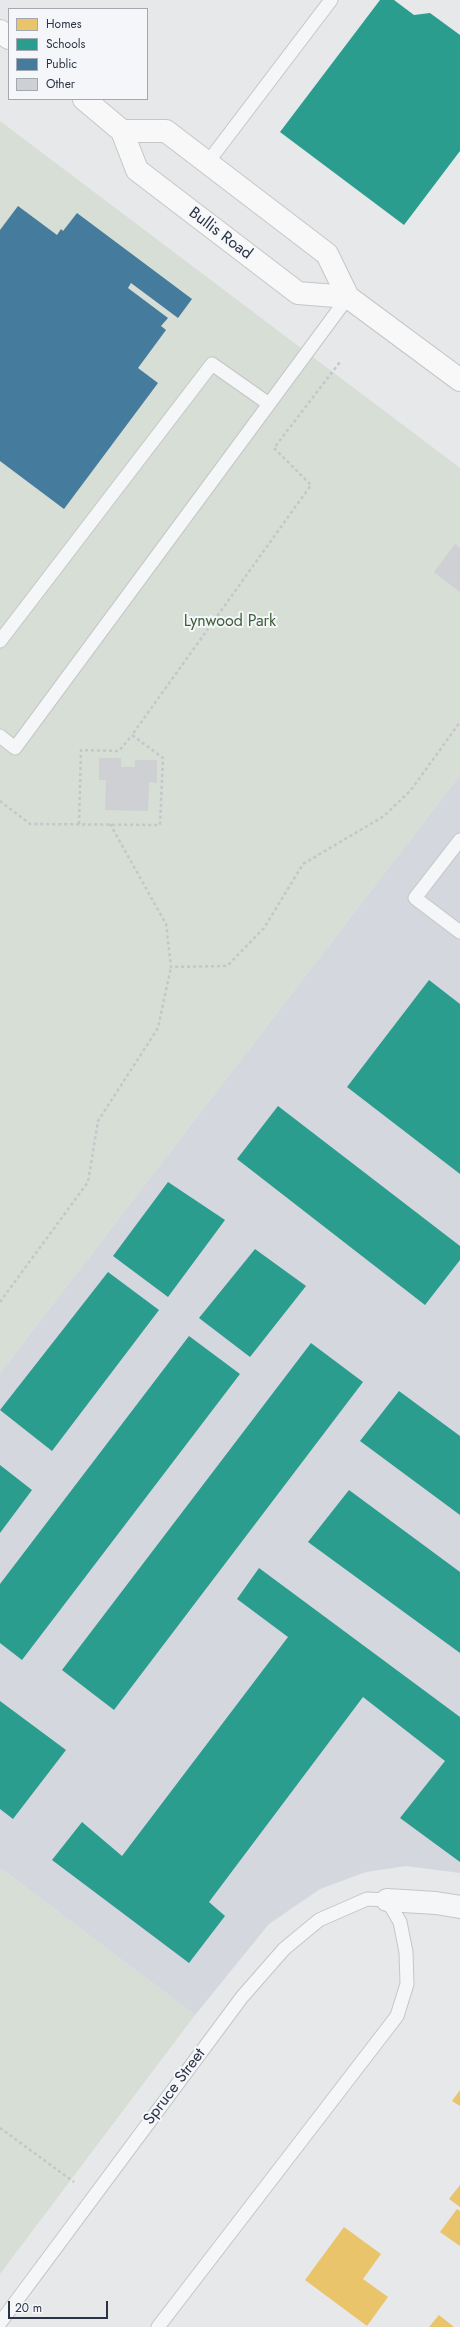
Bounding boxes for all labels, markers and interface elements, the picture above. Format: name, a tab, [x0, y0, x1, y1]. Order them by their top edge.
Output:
legend	[8, 8, 148, 100]
text: Homes	[46, 15, 82, 33]
text: Schools	[46, 35, 85, 53]
text: Public	[46, 55, 77, 73]
text: Other	[46, 75, 75, 93]
street label: Bullis Road	[184, 204, 256, 264]
park label: Lynwood Park	[184, 612, 276, 632]
street label: Spruce Street	[140, 2045, 210, 2129]
scale bar	[10, 2293, 110, 2319]
text: 20 m	[15, 2299, 42, 2317]

